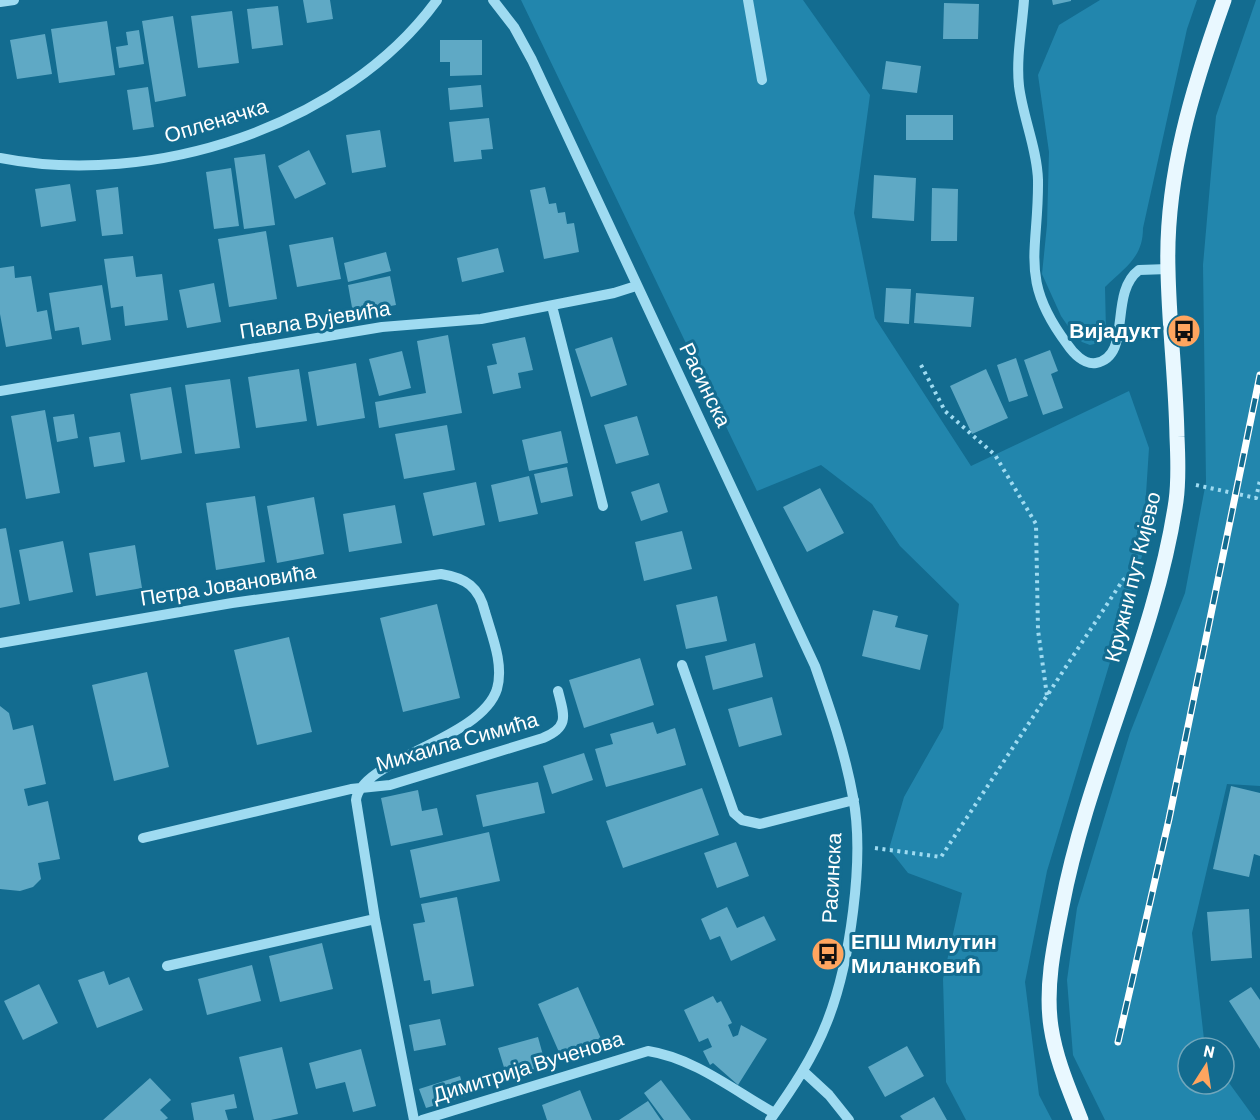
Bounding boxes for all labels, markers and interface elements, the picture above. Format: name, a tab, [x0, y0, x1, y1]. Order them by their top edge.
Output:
street label: Опленачка	[161, 92, 271, 147]
street label: Павла Вујевића	[238, 294, 392, 343]
bus stop icon: Вијадукт	[1166, 313, 1202, 349]
place label: Вијадукт	[1069, 317, 1161, 342]
street label: Расинска	[675, 338, 738, 431]
street label: Кружни пут Кијево	[1098, 489, 1165, 664]
street label: Петра Јовановића	[138, 557, 318, 610]
street label: Михаила Симића	[373, 705, 541, 776]
street label: Расинска	[816, 832, 845, 924]
place label: ЕПШ Милутин Миланковић	[851, 928, 997, 977]
bus stop icon: ЕПШ Милутин Миланковић	[810, 936, 846, 972]
street label: Димитрија Вученова	[429, 1025, 626, 1107]
north arrow	[1176, 1036, 1236, 1096]
text: N	[1202, 1040, 1216, 1061]

